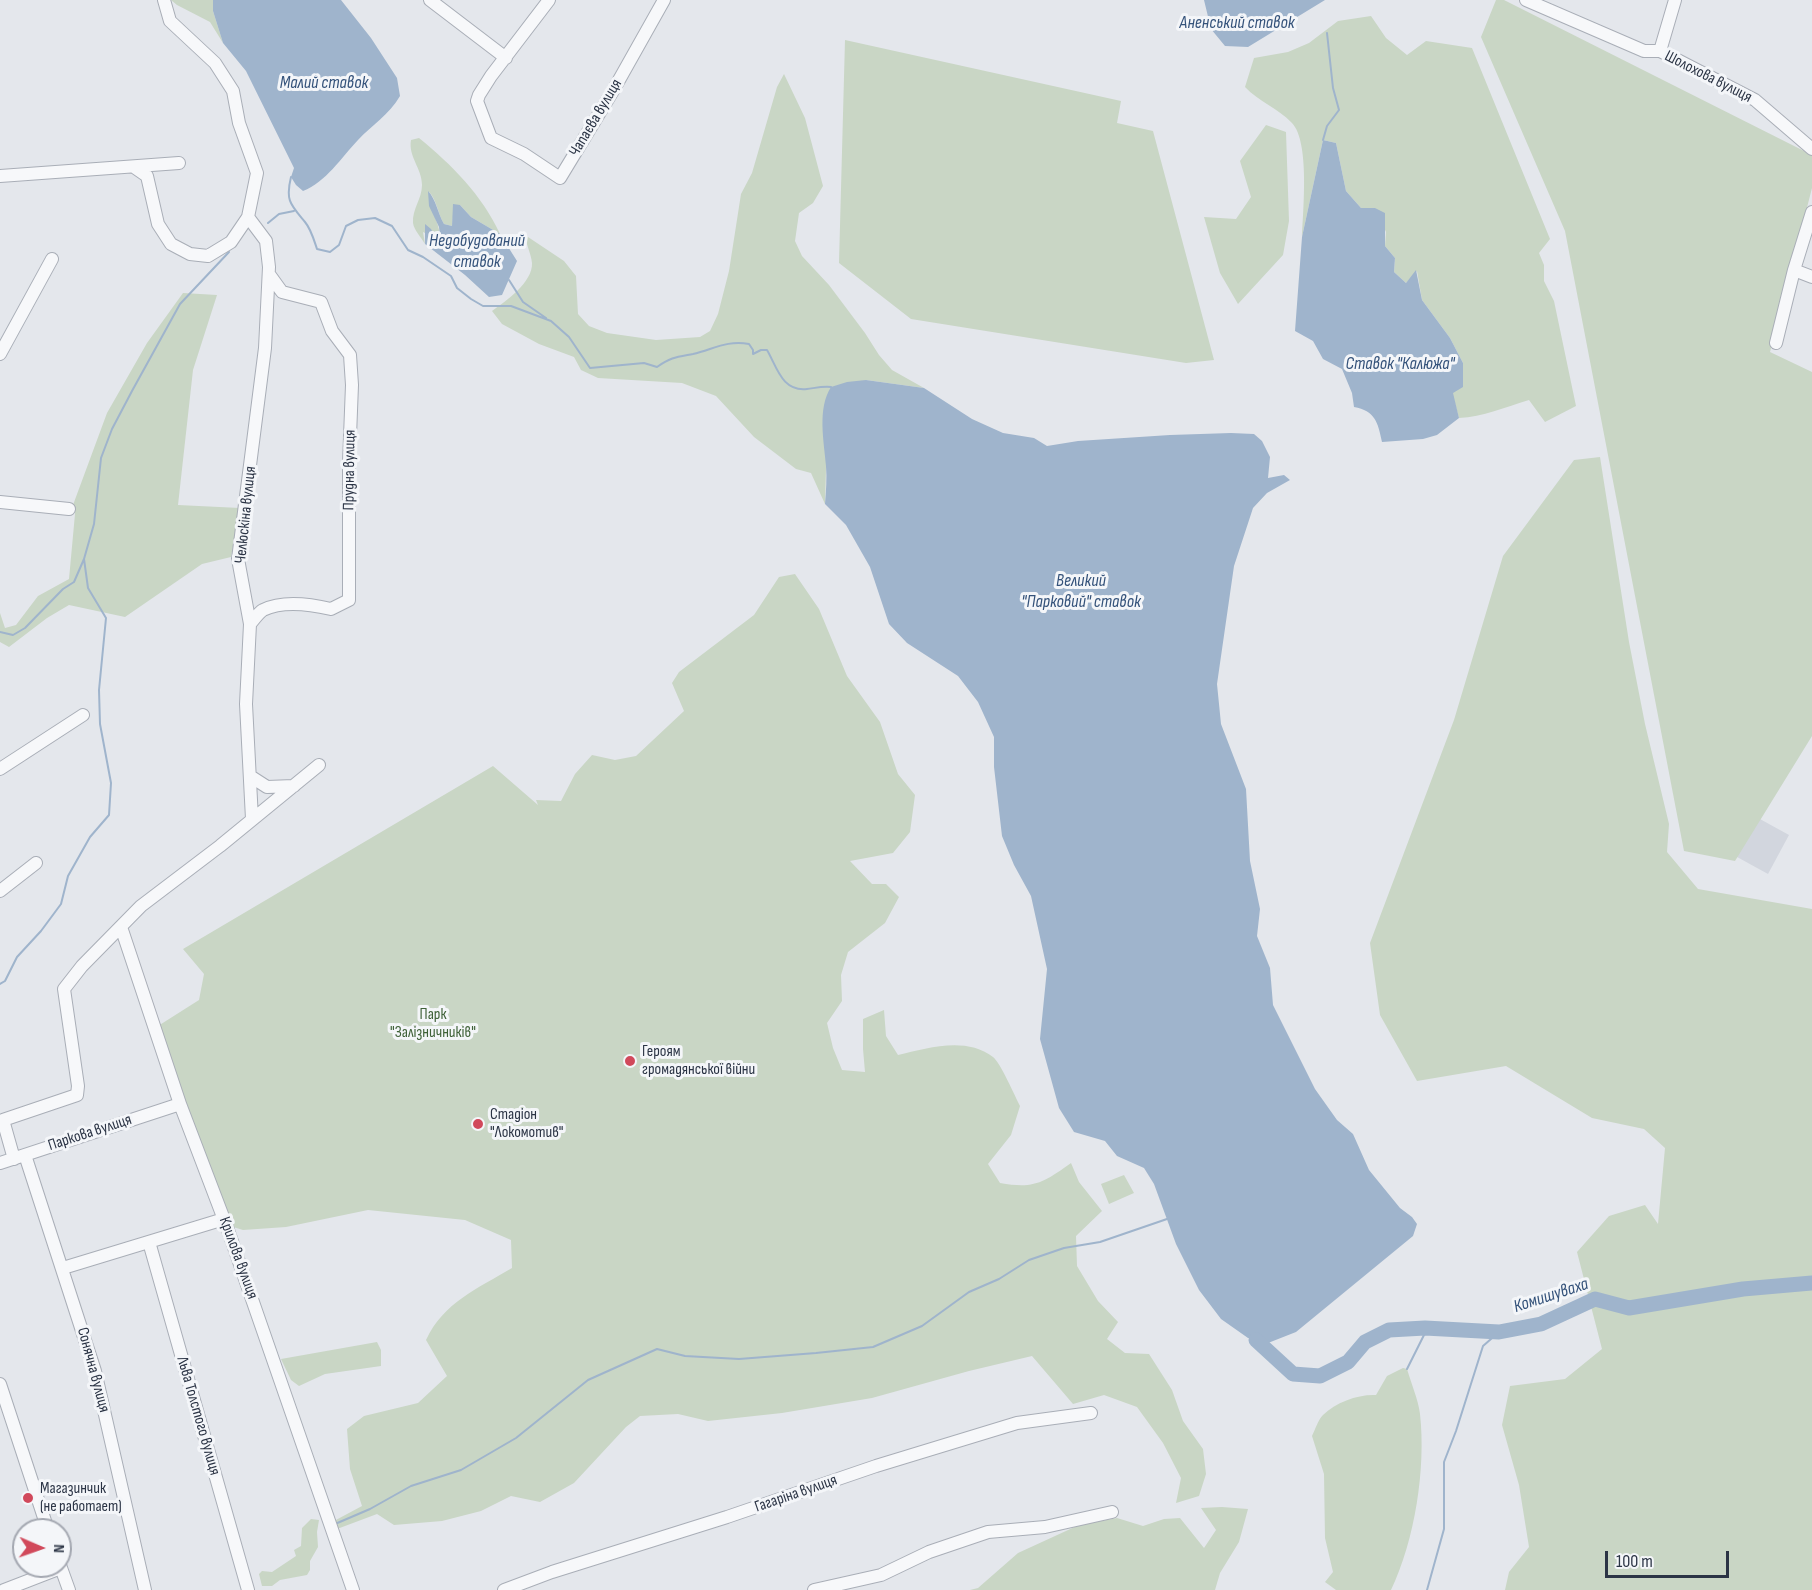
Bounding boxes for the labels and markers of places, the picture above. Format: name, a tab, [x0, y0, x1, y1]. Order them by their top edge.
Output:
place label: Героям громадянської війни	[642, 1042, 755, 1080]
marker: Героям громадянської війни	[623, 1054, 637, 1068]
place label: Стадіон "Локомотив"	[490, 1105, 564, 1143]
marker: Стадіон "Локомотив"	[471, 1117, 485, 1131]
place label: Магазинчик (не работает)	[40, 1479, 122, 1517]
marker: Магазинчик (не работает)	[21, 1491, 35, 1505]

